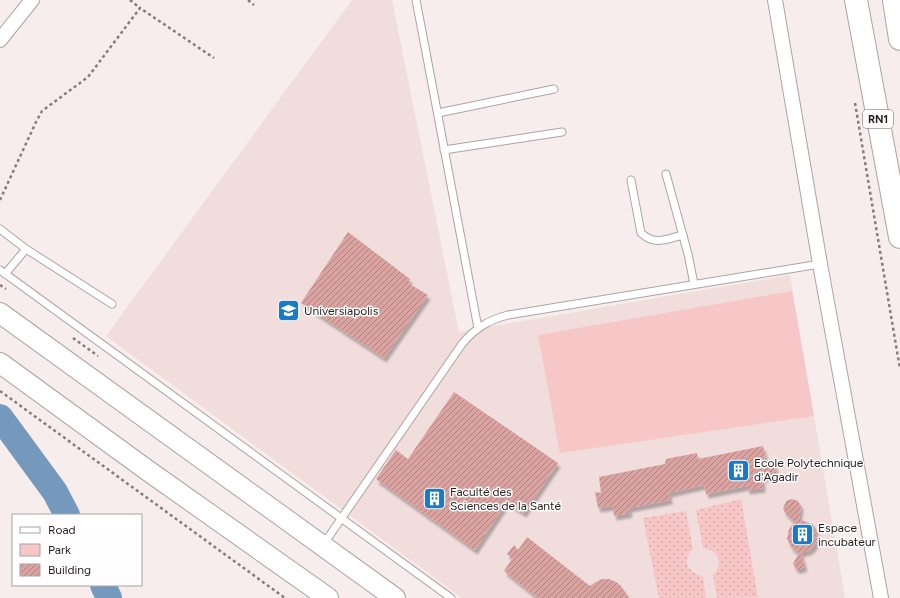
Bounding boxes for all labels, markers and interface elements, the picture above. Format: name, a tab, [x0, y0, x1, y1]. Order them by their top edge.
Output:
road number: RN1	[863, 110, 893, 128]
school or university icon: Universiapolis	[276, 298, 302, 324]
place label: Universiapolis	[304, 304, 379, 318]
place label: Ecole Polytechnique d'Agadir	[754, 456, 864, 484]
building icon: Ecole Polytechnique d'Agadir	[725, 457, 751, 483]
place label: Faculté des Sciences de la Santé	[450, 485, 561, 513]
building icon: Faculté des Sciences de la Santé	[422, 486, 448, 512]
legend	[12, 514, 142, 586]
place label: Espace incubateur	[818, 521, 876, 549]
building icon: Espace incubateur	[789, 522, 815, 548]
text: Road	[48, 523, 76, 537]
text: Park	[48, 543, 71, 557]
text: Building	[48, 563, 91, 577]

